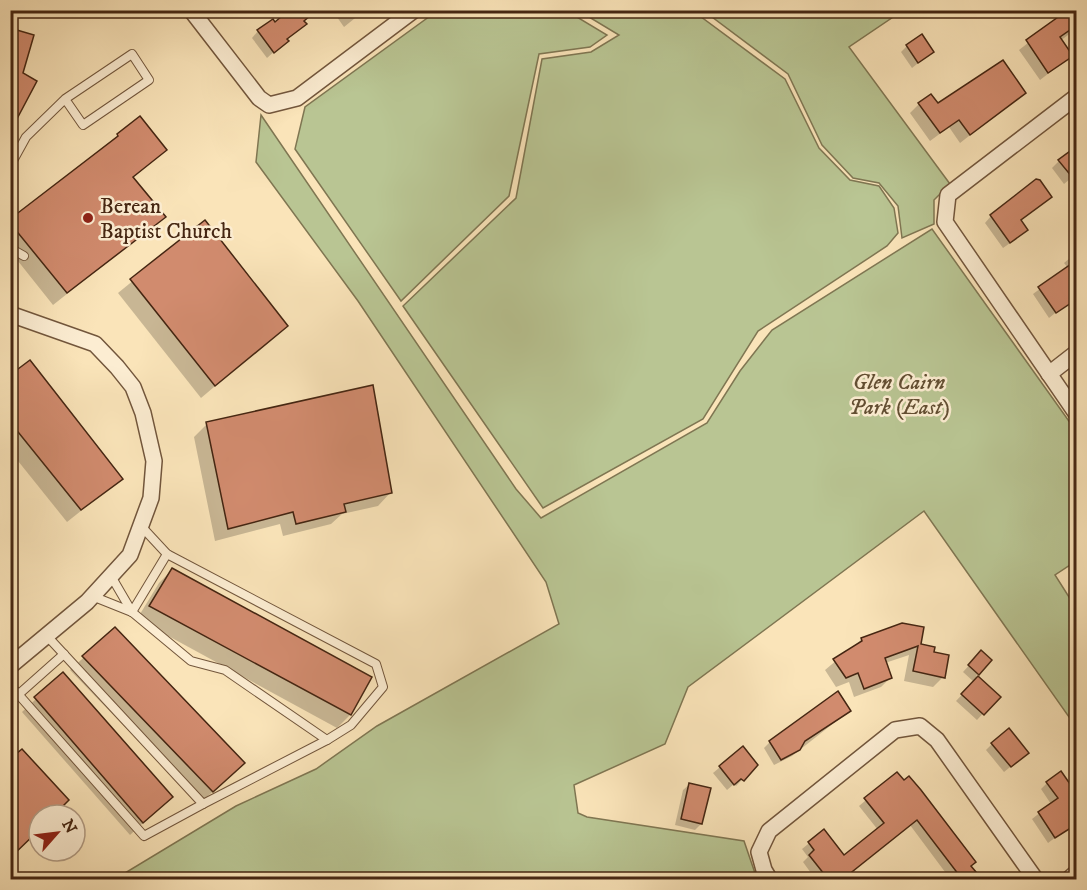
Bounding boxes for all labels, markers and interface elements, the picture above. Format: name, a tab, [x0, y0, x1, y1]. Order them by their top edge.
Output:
place label: Berean Baptist Church	[100, 193, 232, 245]
marker: Berean Baptist Church	[81, 211, 95, 225]
park label: Glen Cairn Park (East)	[849, 369, 949, 421]
north arrow	[27, 803, 87, 863]
text: N	[57, 816, 81, 837]

